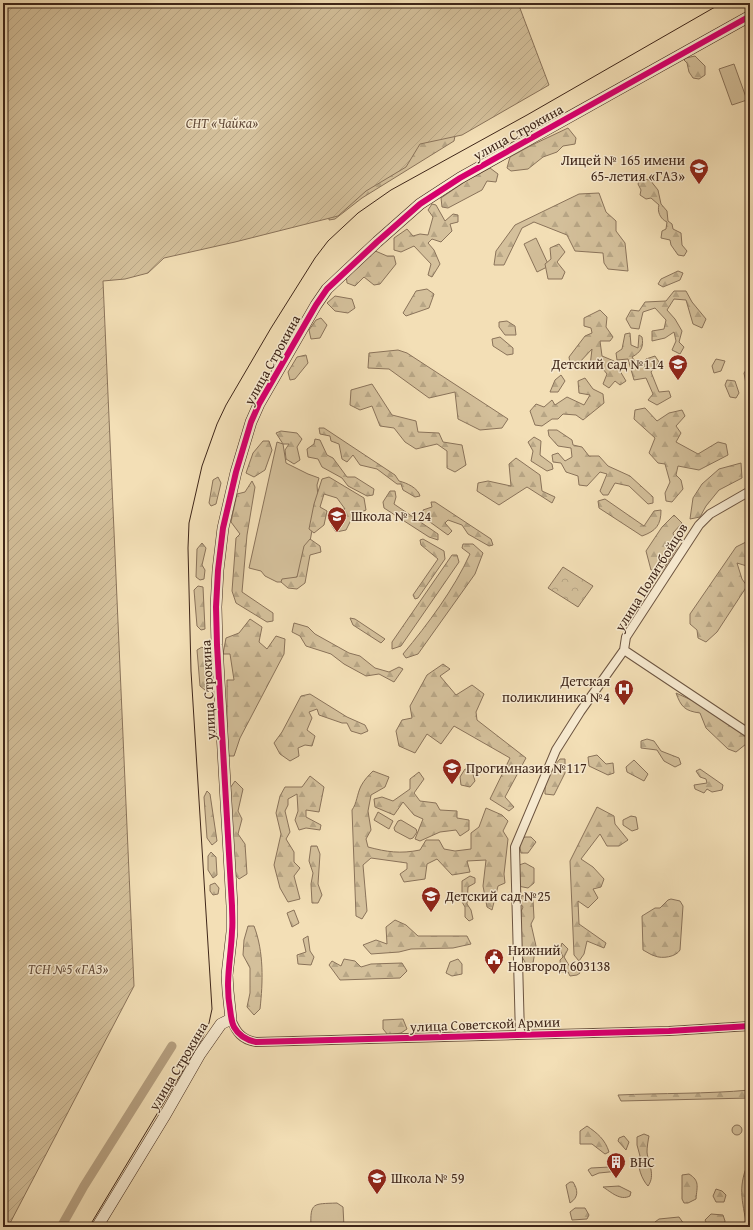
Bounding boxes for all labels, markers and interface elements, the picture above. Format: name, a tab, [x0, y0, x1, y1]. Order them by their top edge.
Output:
street label: улица Строкина	[468, 99, 567, 166]
park label: СНТ «Чайка»	[186, 113, 258, 133]
place label: Лицей № 165 имени 65-летия «ГАЗ»	[561, 150, 685, 186]
school or university icon: Лицей № 165 имени 65-летия «ГАЗ»	[688, 157, 710, 185]
street label: улица Строкина	[238, 311, 305, 410]
school or university icon: Детский сад №114	[667, 353, 689, 381]
place label: Детский сад №114	[550, 354, 664, 374]
school or university icon: Школа № 124	[326, 505, 348, 533]
place label: Школа № 124	[351, 506, 431, 526]
street label: улица Политбойцов	[609, 519, 693, 636]
street label: улица Строкина	[195, 639, 221, 742]
place label: Детская поликлиника №4	[502, 671, 610, 707]
hospital icon: Детская поликлиника №4	[613, 678, 635, 706]
school or university icon: Прогимназия №117	[441, 757, 463, 785]
place label: Прогимназия №117	[466, 758, 587, 778]
school or university icon: Детский сад №25	[420, 885, 442, 913]
place label: Детский сад №25	[444, 886, 551, 906]
place label: Нижний Новгород 603138	[508, 940, 610, 976]
public building icon: Нижний Новгород 603138	[483, 947, 505, 975]
park label: ТСН №5 «ГАЗ»	[28, 959, 108, 979]
street label: улица Советской Армии	[408, 1011, 561, 1037]
street label: улица Строкина	[143, 1018, 213, 1115]
building icon: ВНС	[605, 1151, 627, 1179]
place label: ВНС	[630, 1152, 655, 1172]
school or university icon: Школа № 59	[366, 1167, 388, 1195]
place label: Школа № 59	[391, 1168, 465, 1188]

